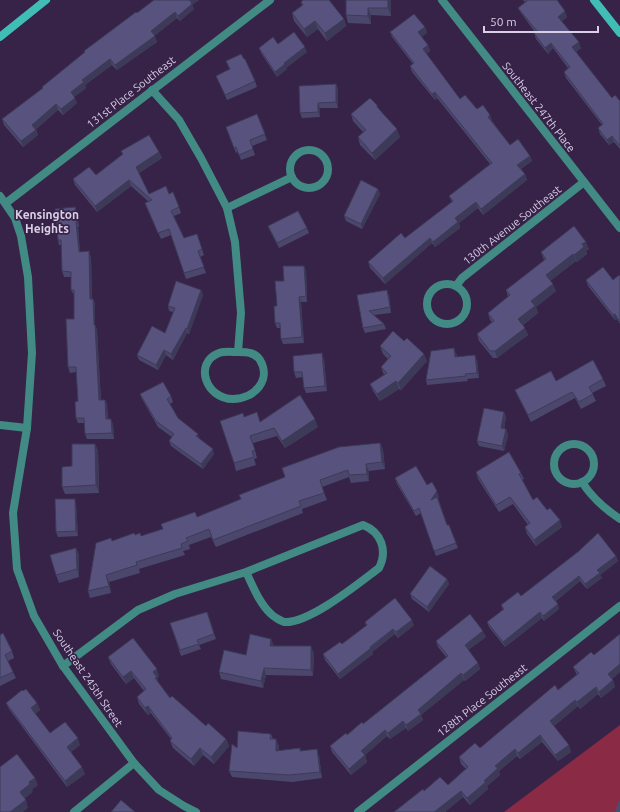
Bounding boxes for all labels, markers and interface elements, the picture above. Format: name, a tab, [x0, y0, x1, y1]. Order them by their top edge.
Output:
scale bar	[484, 8, 598, 34]
text: 50 m	[490, 15, 517, 28]
street label: 131st Place Southeast	[84, 53, 178, 130]
street label: Southeast 247th Place	[500, 60, 578, 154]
street label: 130th Avenue Southeast	[461, 183, 564, 267]
district label: Kensington Heights	[15, 208, 79, 235]
street label: Southeast 245th Street	[51, 627, 125, 730]
street label: 128th Place Southeast	[435, 661, 530, 739]

